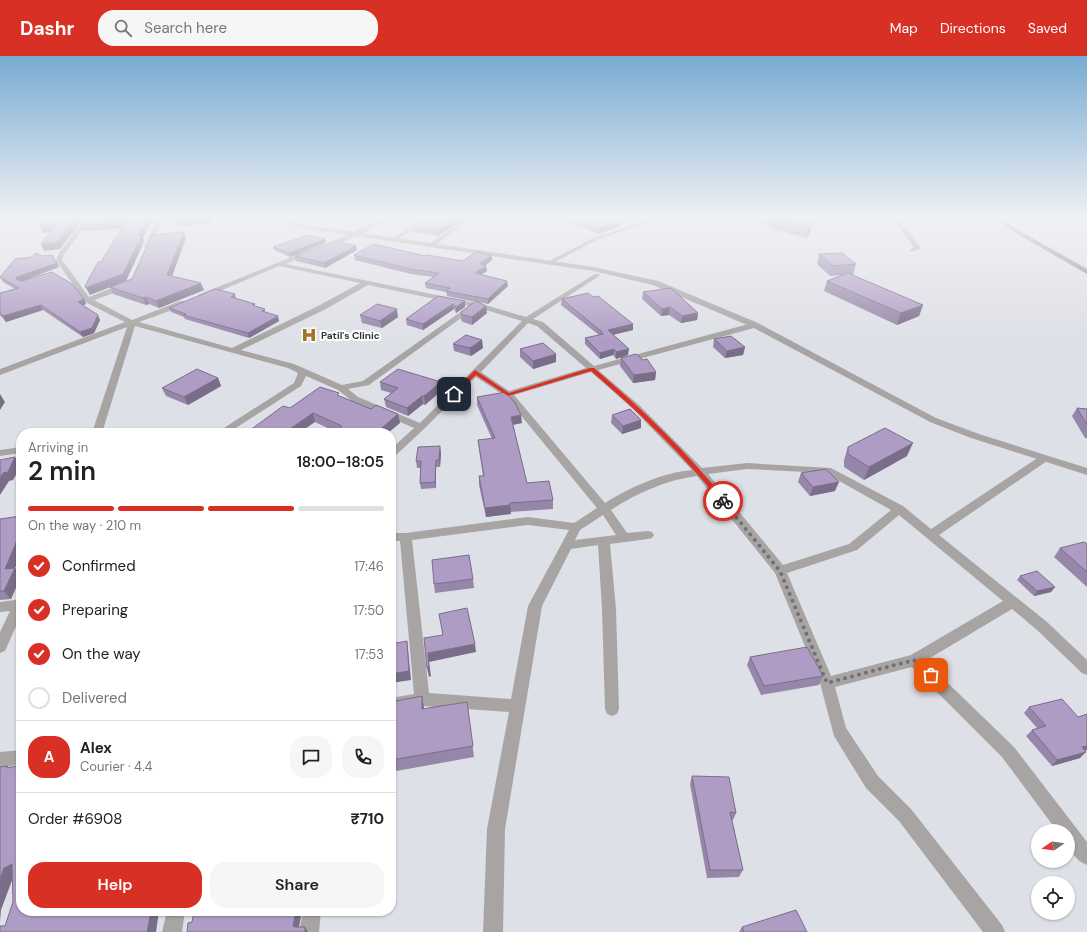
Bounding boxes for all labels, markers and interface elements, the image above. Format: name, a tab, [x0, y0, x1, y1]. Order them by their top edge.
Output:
search box	[98, 10, 378, 46]
text: Dashr	[20, 16, 74, 41]
icon: search	[112, 17, 134, 39]
text: Search here	[144, 18, 227, 38]
text: Map	[890, 19, 918, 37]
text: Directions	[940, 19, 1006, 37]
text: Saved	[1028, 19, 1067, 37]
hospital icon: Patil's Clinic	[300, 326, 318, 344]
place label: Patil's Clinic	[321, 329, 380, 342]
pin	[437, 377, 471, 411]
icon: home	[443, 383, 465, 405]
text: Arriving in	[28, 439, 88, 456]
text: 18:00–18:05	[297, 452, 384, 472]
text: 2 min	[28, 454, 96, 488]
courier	[703, 481, 743, 521]
icon: bike	[712, 490, 734, 512]
text: On the way · 210 m	[28, 517, 141, 534]
icon: check	[28, 555, 50, 577]
text: Confirmed	[62, 556, 136, 576]
text: 17:46	[354, 558, 384, 575]
icon: check	[28, 599, 50, 621]
text: Preparing	[62, 600, 128, 620]
text: 17:50	[354, 602, 384, 619]
icon: check	[28, 643, 50, 665]
text: On the way	[62, 644, 141, 664]
text: 17:53	[355, 646, 384, 663]
pin	[914, 658, 948, 692]
icon: bag	[920, 664, 942, 686]
text: Delivered	[62, 688, 127, 708]
button: chat	[290, 736, 332, 778]
button: phone	[342, 736, 384, 778]
text: Alex	[80, 738, 112, 758]
text: A	[44, 747, 54, 767]
text: Courier · 4.4	[80, 758, 152, 775]
text: Order #6908	[28, 809, 122, 829]
text: ₹710	[350, 809, 384, 829]
north arrow	[1031, 824, 1075, 868]
map controls	[1031, 824, 1075, 920]
button: Help	[28, 862, 202, 908]
button: Share	[210, 862, 384, 908]
button: locate	[1031, 876, 1075, 920]

